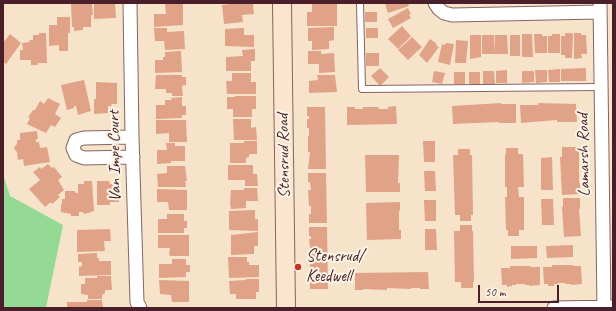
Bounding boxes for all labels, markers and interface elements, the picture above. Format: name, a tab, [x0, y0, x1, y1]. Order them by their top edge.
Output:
street label: Van Impe Court	[104, 110, 126, 202]
street label: Stensrud Road	[273, 113, 295, 199]
street label: Lamarsh Road	[573, 113, 595, 197]
place label: Stensrud/ Keedwell	[306, 247, 364, 287]
marker: Stensrud/ Keedwell	[293, 262, 303, 272]
scale bar	[480, 277, 561, 303]
text: 50 m	[485, 284, 505, 300]

